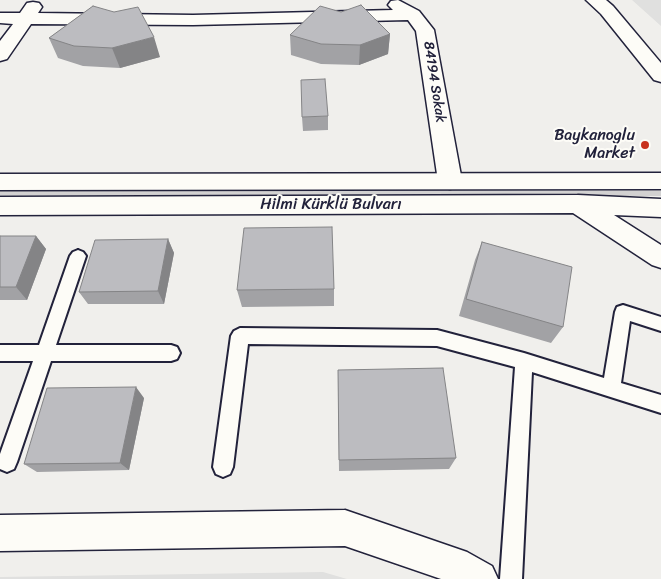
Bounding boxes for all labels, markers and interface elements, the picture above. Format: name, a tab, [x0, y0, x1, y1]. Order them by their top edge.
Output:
street label: 84194 Sokak	[419, 40, 449, 124]
place label: Baykanoglu Market	[554, 126, 635, 164]
marker: Baykanoglu Market	[639, 139, 651, 151]
street label: Hilmi Kürklü Bulvarı	[260, 195, 402, 215]

